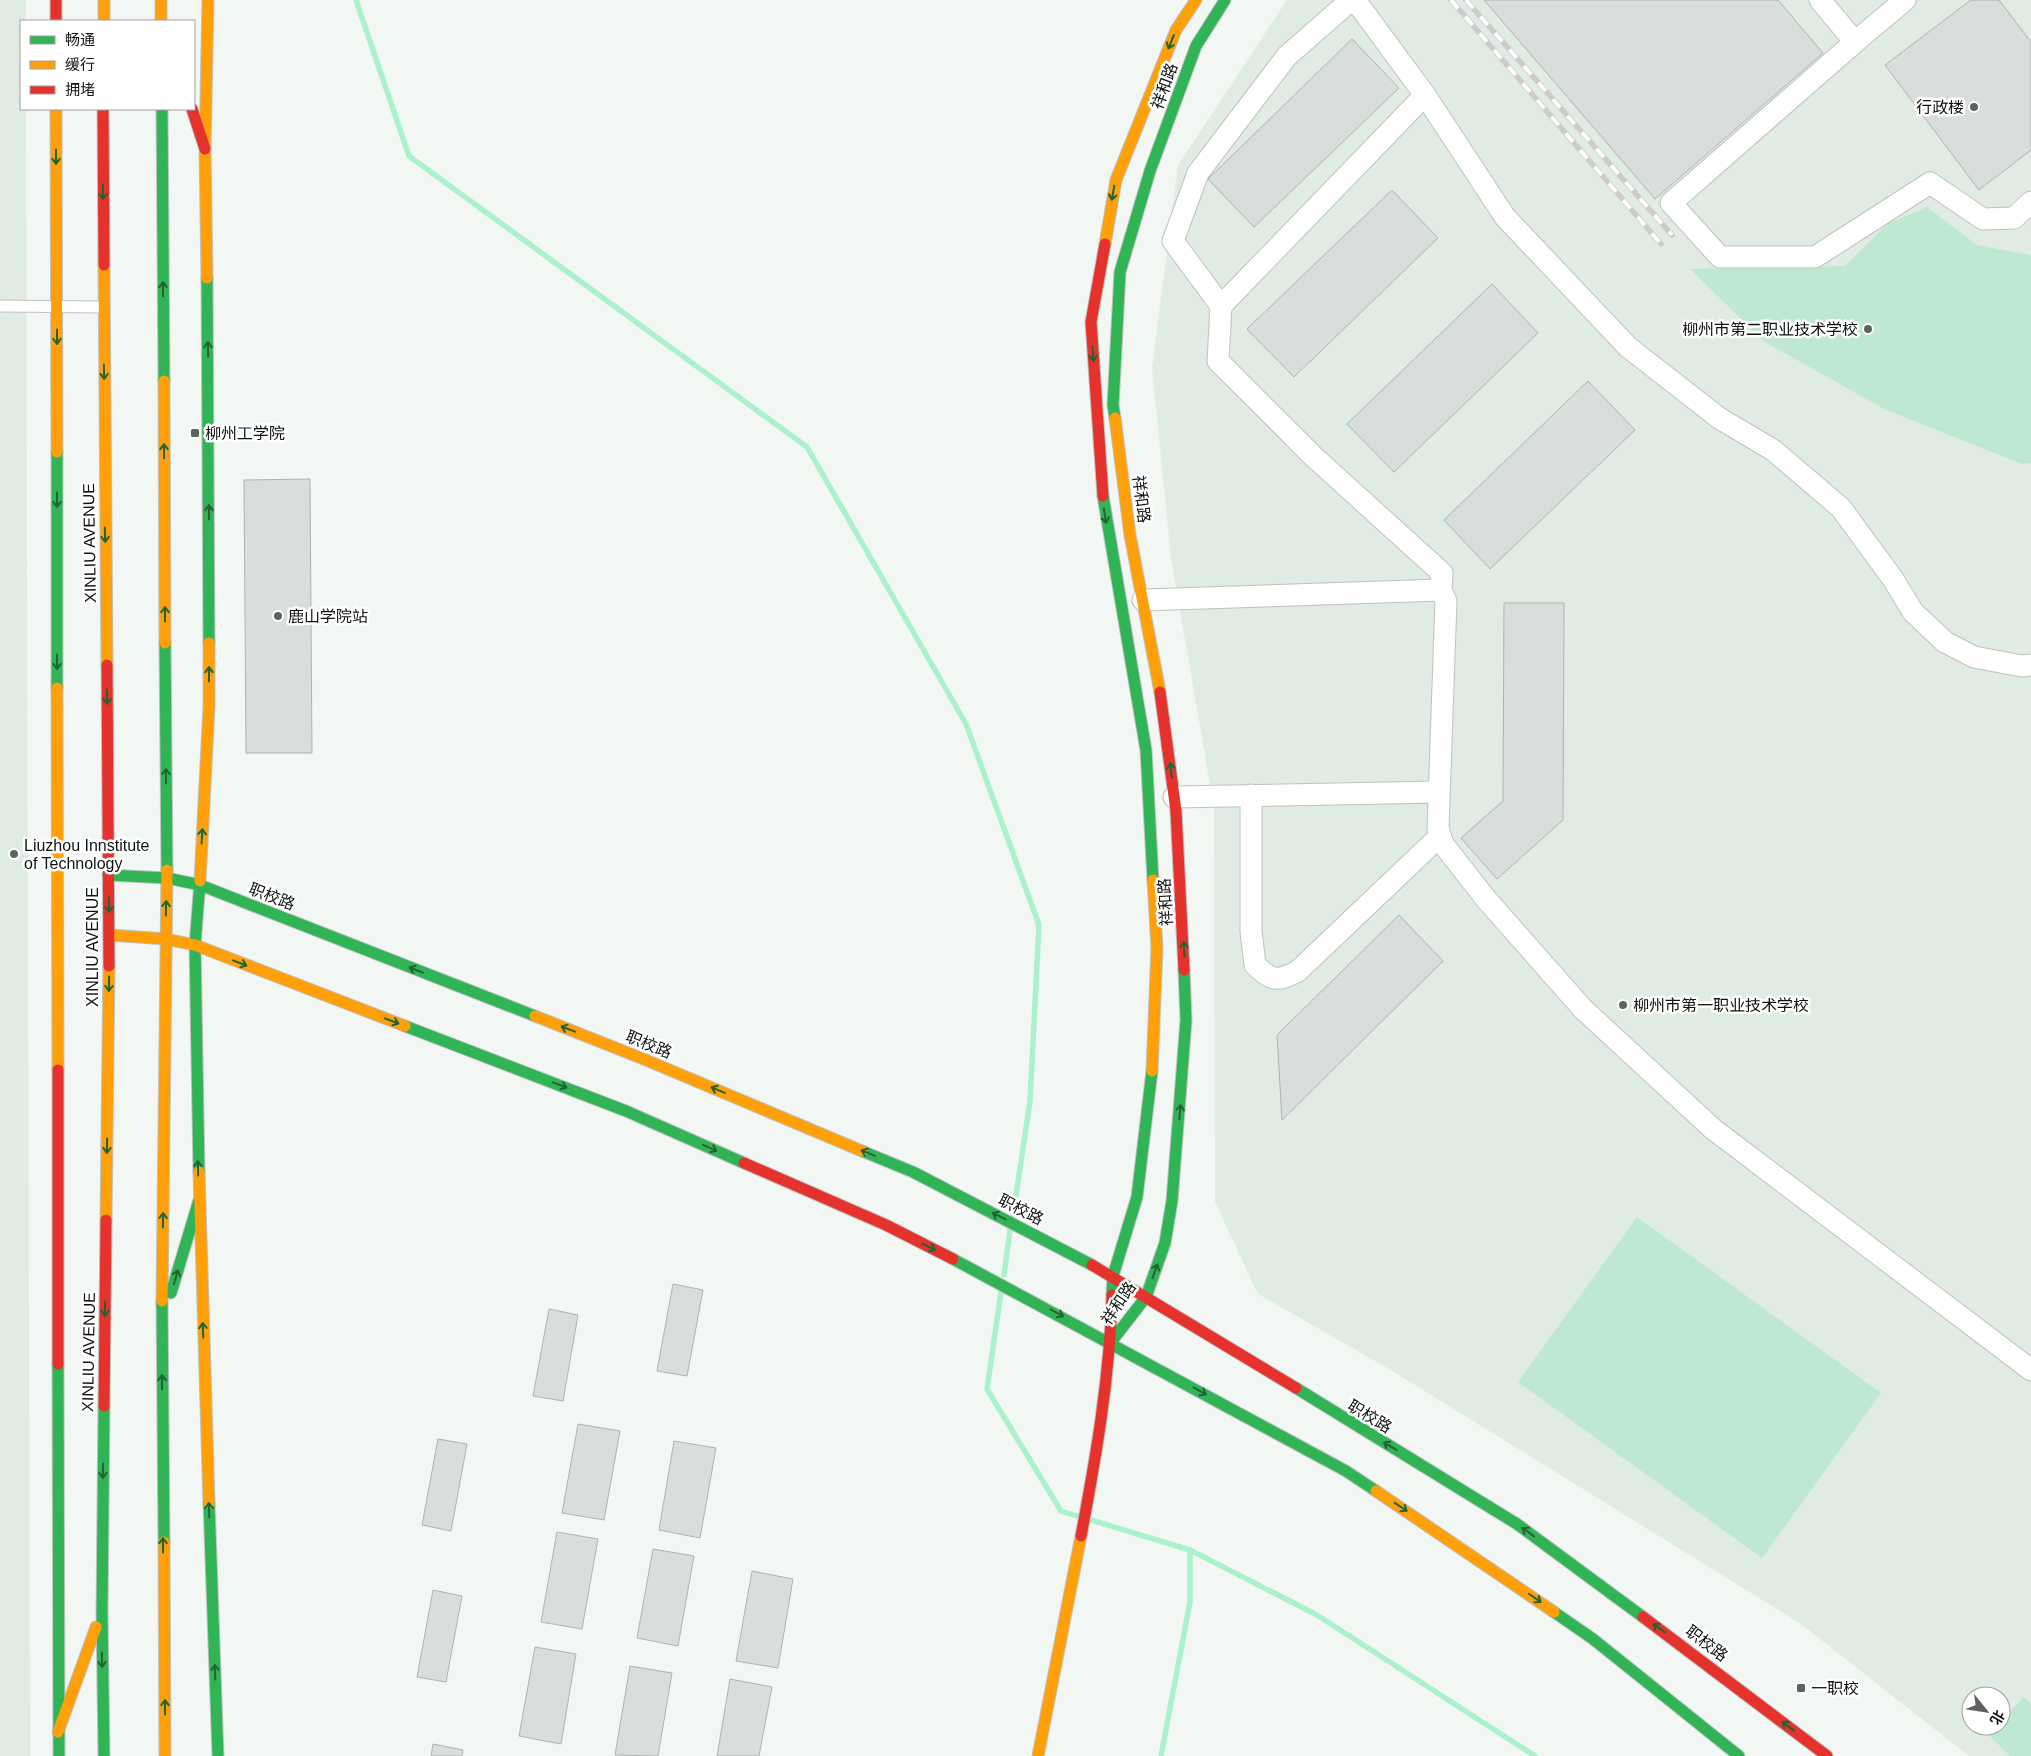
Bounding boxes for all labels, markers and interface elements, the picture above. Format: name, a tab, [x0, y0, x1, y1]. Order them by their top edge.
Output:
legend	[20, 20, 195, 110]
text: 畅通	[65, 31, 95, 48]
one-way arrow	[1166, 34, 1175, 49]
text: 缓行	[65, 56, 95, 73]
street label: 祥和路	[1148, 61, 1181, 112]
text: 拥堵	[65, 81, 95, 98]
place label: 行政楼	[1916, 99, 1964, 116]
marker: 行政楼	[1968, 101, 1980, 113]
one-way arrow	[51, 149, 61, 165]
one-way arrow	[98, 184, 108, 200]
one-way arrow	[1108, 185, 1118, 201]
one-way arrow	[158, 281, 168, 298]
place label: 柳州市第二职业技术学校	[1682, 321, 1858, 338]
marker: 柳州市第二职业技术学校	[1862, 323, 1874, 335]
one-way arrow	[52, 329, 62, 345]
one-way arrow	[203, 341, 213, 358]
one-way arrow	[1089, 346, 1098, 362]
one-way arrow	[99, 364, 109, 380]
place label: 柳州工学院	[205, 425, 285, 442]
marker: 柳州工学院	[189, 427, 201, 439]
one-way arrow	[159, 444, 169, 460]
street label: 祥和路	[1130, 474, 1153, 524]
street label: XINLIU AVENUE	[80, 483, 99, 603]
one-way arrow	[52, 492, 62, 508]
one-way arrow	[204, 504, 214, 520]
one-way arrow	[1100, 508, 1110, 524]
one-way arrow	[100, 526, 110, 543]
one-way arrow	[160, 606, 170, 622]
place label: 鹿山学院站	[288, 608, 368, 625]
marker: 鹿山学院站	[272, 610, 284, 622]
one-way arrow	[52, 654, 62, 670]
one-way arrow	[204, 666, 214, 682]
one-way arrow	[102, 689, 112, 705]
one-way arrow	[1166, 762, 1176, 778]
one-way arrow	[161, 769, 171, 785]
one-way arrow	[198, 829, 207, 845]
place label: Liuzhou Innstitute of Technology	[24, 837, 150, 872]
marker: Liuzhou Innstitute of Technology	[8, 848, 20, 860]
street label: 祥和路	[1156, 878, 1175, 926]
street label: 职校路	[246, 880, 297, 913]
street label: XINLIU AVENUE	[84, 887, 101, 1007]
one-way arrow	[104, 896, 114, 913]
one-way arrow	[161, 901, 171, 917]
one-way arrow	[1179, 942, 1189, 958]
one-way arrow	[232, 958, 247, 968]
one-way arrow	[409, 965, 424, 974]
one-way arrow	[104, 976, 114, 992]
place label: 柳州市第一职业技术学校	[1633, 997, 1809, 1014]
marker: 柳州市第一职业技术学校	[1617, 999, 1629, 1011]
one-way arrow	[384, 1017, 399, 1026]
one-way arrow	[560, 1024, 576, 1033]
street label: 职校路	[623, 1028, 674, 1061]
one-way arrow	[552, 1081, 567, 1091]
one-way arrow	[711, 1085, 726, 1095]
one-way arrow	[1175, 1104, 1184, 1120]
one-way arrow	[102, 1138, 112, 1154]
one-way arrow	[702, 1143, 717, 1153]
one-way arrow	[861, 1148, 876, 1158]
one-way arrow	[194, 1160, 203, 1176]
street label: 职校路	[996, 1191, 1046, 1228]
one-way arrow	[992, 1211, 1007, 1220]
one-way arrow	[158, 1212, 168, 1228]
one-way arrow	[921, 1243, 936, 1252]
one-way arrow	[1151, 1264, 1160, 1280]
one-way arrow	[171, 1269, 181, 1285]
street label: 祥和路	[1098, 1279, 1139, 1328]
street label: XINLIU AVENUE	[79, 1292, 98, 1412]
one-way arrow	[100, 1300, 110, 1317]
one-way arrow	[1049, 1309, 1064, 1318]
one-way arrow	[199, 1322, 208, 1338]
one-way arrow	[157, 1375, 167, 1391]
one-way arrow	[1192, 1386, 1207, 1396]
street label: 职校路	[1345, 1397, 1395, 1436]
one-way arrow	[1383, 1441, 1397, 1451]
one-way arrow	[98, 1463, 108, 1479]
one-way arrow	[205, 1502, 214, 1518]
one-way arrow	[1394, 1502, 1408, 1512]
one-way arrow	[1521, 1527, 1535, 1537]
one-way arrow	[158, 1537, 168, 1554]
one-way arrow	[1528, 1593, 1542, 1603]
street label: 职校路	[1682, 1622, 1731, 1665]
one-way arrow	[1652, 1623, 1666, 1633]
one-way arrow	[98, 1652, 107, 1668]
one-way arrow	[210, 1665, 220, 1681]
place label: 一职校	[1811, 1680, 1859, 1697]
marker: 一职校	[1795, 1682, 1807, 1694]
north arrow	[1961, 1686, 2011, 1736]
one-way arrow	[160, 1700, 169, 1716]
text: 北	[1987, 1707, 2008, 1728]
one-way arrow	[1782, 1721, 1795, 1732]

